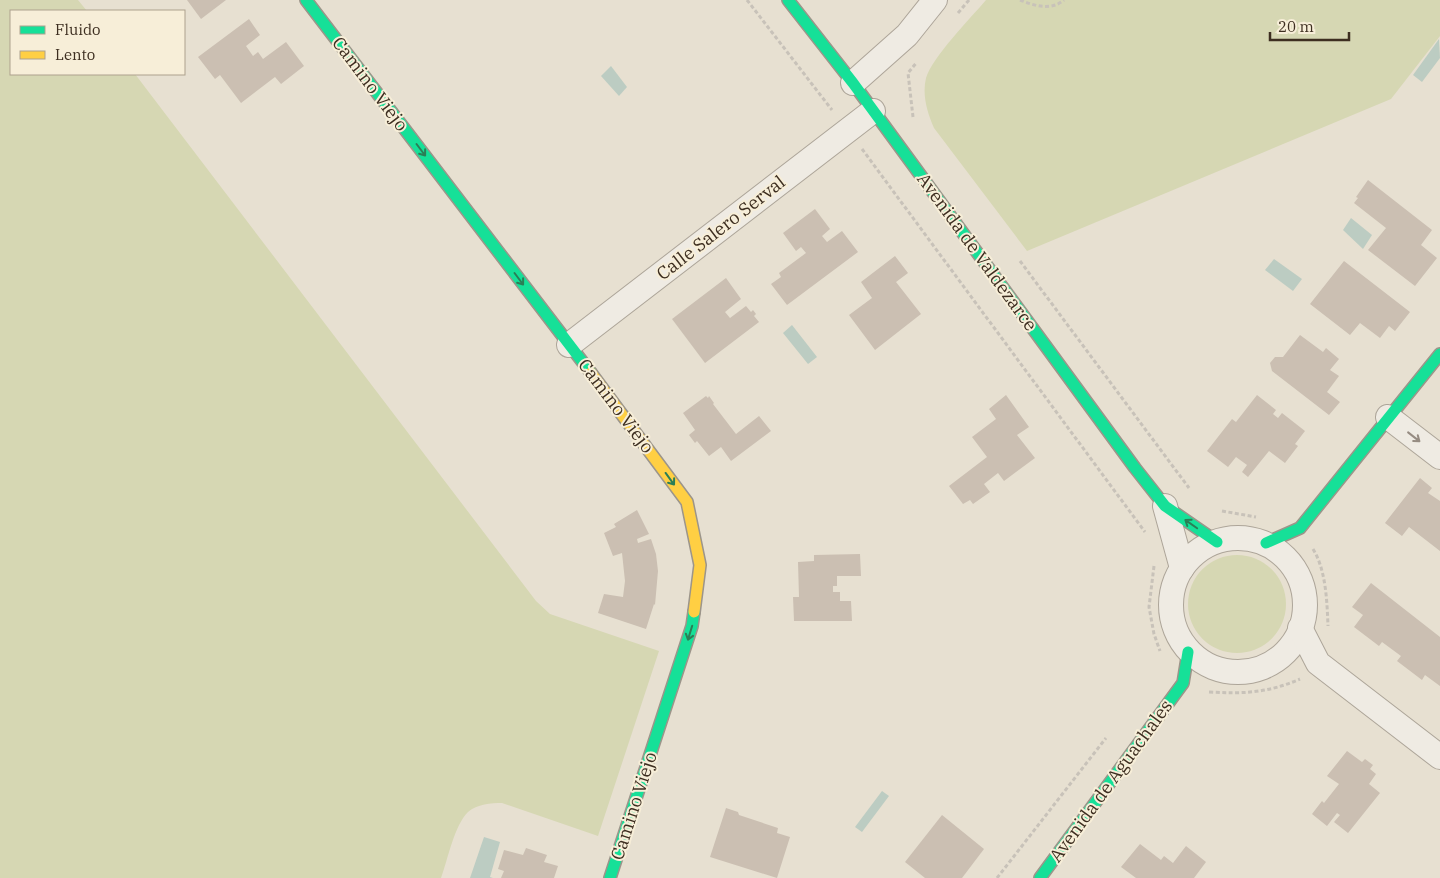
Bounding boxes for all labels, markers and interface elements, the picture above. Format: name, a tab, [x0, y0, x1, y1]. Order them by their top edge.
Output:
legend	[10, 10, 185, 75]
scale bar	[1270, 10, 1349, 42]
text: 20 m	[1278, 17, 1314, 36]
text: Fluido	[55, 20, 100, 39]
street label: Camino Viejo	[327, 32, 413, 136]
text: Lento	[55, 45, 95, 64]
one-way arrow	[415, 143, 426, 156]
street label: Avenida de Valdezarce	[912, 168, 1043, 335]
street label: Calle Salero Serval	[652, 170, 790, 285]
one-way arrow	[514, 272, 525, 285]
street label: Camino Viejo	[573, 354, 659, 458]
one-way arrow	[1407, 432, 1420, 443]
one-way arrow	[665, 472, 675, 486]
one-way arrow	[1184, 519, 1198, 529]
one-way arrow	[684, 625, 694, 641]
street label: Avenida de Aguachales	[1044, 695, 1177, 866]
street label: Camino Viejo	[605, 749, 662, 863]

